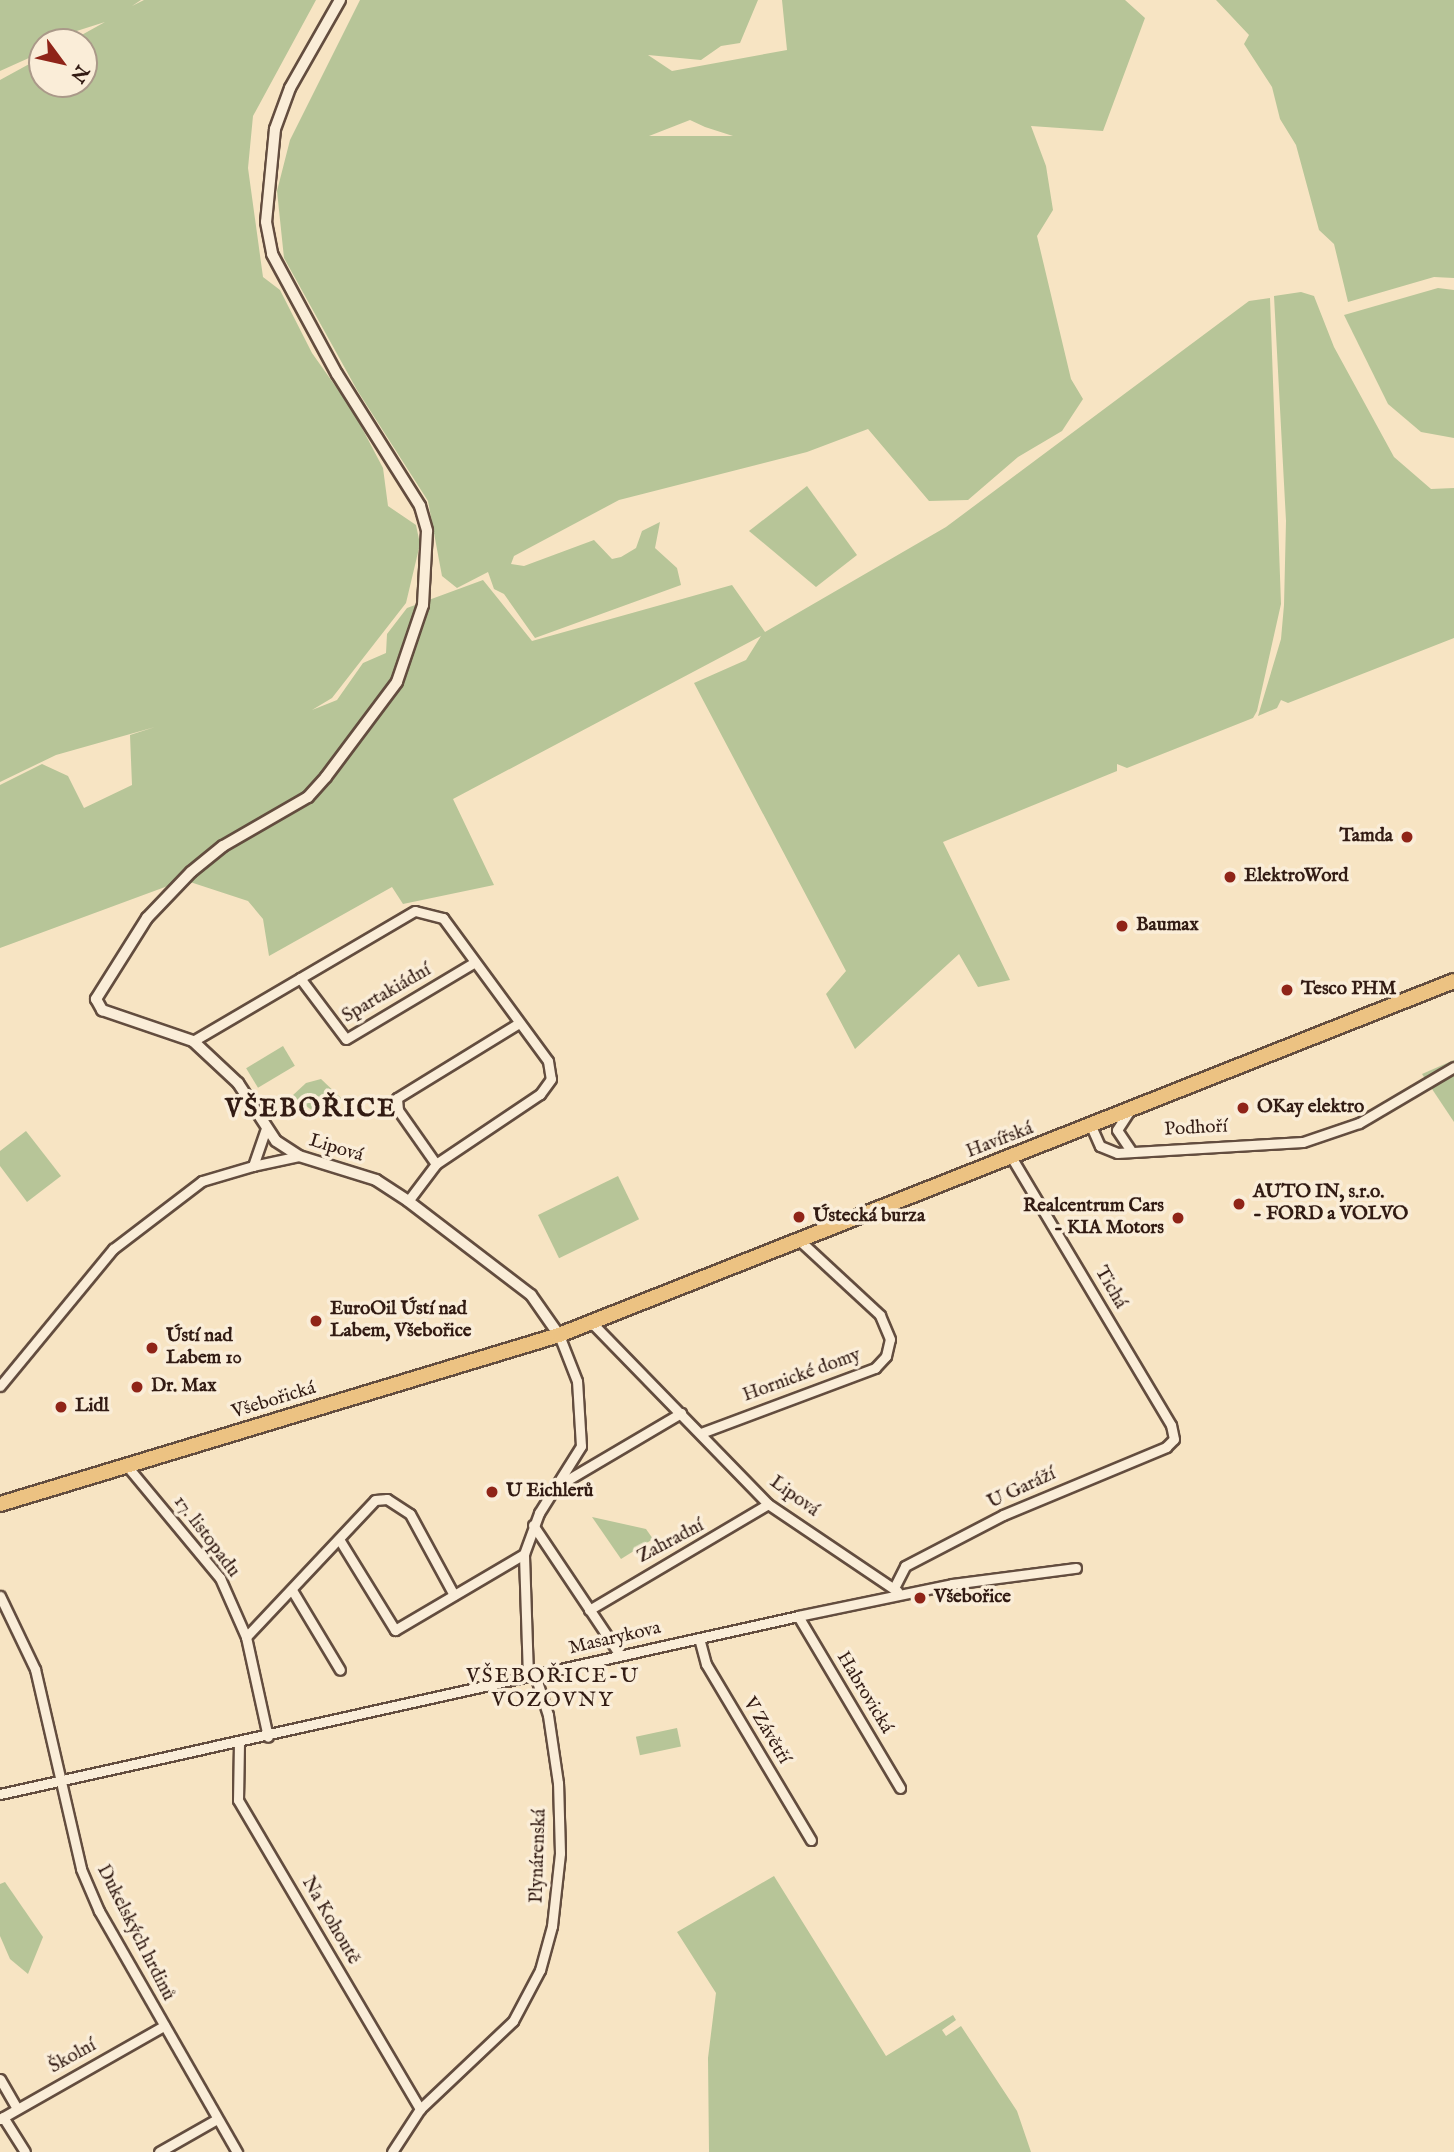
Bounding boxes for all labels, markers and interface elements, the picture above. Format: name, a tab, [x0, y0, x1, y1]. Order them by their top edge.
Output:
north arrow	[28, 28, 98, 98]
text: N	[64, 60, 93, 87]
place label: Tamda	[1339, 826, 1393, 848]
marker: Tamda	[1399, 829, 1415, 845]
place label: ElektroWord	[1244, 866, 1348, 888]
marker: ElektroWord	[1222, 869, 1238, 885]
place label: Baumax	[1136, 915, 1199, 937]
marker: Baumax	[1114, 918, 1130, 934]
street label: Spartakiádní	[339, 959, 435, 1029]
place label: Tesco PHM	[1301, 979, 1396, 1001]
marker: Tesco PHM	[1279, 982, 1295, 998]
district label: VŠEBOŘICE	[226, 1093, 396, 1125]
place label: OKay elektro	[1257, 1097, 1364, 1119]
marker: OKay elektro	[1235, 1100, 1251, 1116]
street label: Podhoří	[1164, 1116, 1228, 1142]
street label: Havířská	[963, 1118, 1037, 1164]
street label: Lipová	[306, 1130, 366, 1168]
place label: AUTO IN, s.r.o. - FORD a VOLVO	[1253, 1182, 1408, 1226]
place label: Realcentrum Cars - KIA Motors	[1023, 1196, 1164, 1240]
marker: AUTO IN, s.r.o. - FORD a VOLVO	[1231, 1196, 1247, 1212]
place label: Ústecká burza	[813, 1206, 925, 1228]
marker: Ústecká burza	[791, 1209, 807, 1225]
marker: Realcentrum Cars - KIA Motors	[1170, 1210, 1186, 1226]
street label: Tichá	[1089, 1263, 1131, 1313]
place label: EuroOil Ústí nad Labem, Všebořice	[330, 1299, 472, 1343]
marker: EuroOil Ústí nad Labem, Všebořice	[308, 1313, 324, 1329]
place label: Ústí nad Labem 10	[166, 1326, 242, 1370]
marker: Ústí nad Labem 10	[144, 1340, 160, 1356]
street label: Hornické domy	[740, 1344, 864, 1408]
place label: Dr. Max	[151, 1376, 217, 1398]
street label: Všebořická	[229, 1377, 319, 1425]
marker: Dr. Max	[129, 1379, 145, 1395]
place label: Lidl	[75, 1396, 109, 1418]
marker: Lidl	[53, 1399, 69, 1415]
street label: U Garáží	[984, 1463, 1060, 1515]
street label: Lipová	[765, 1471, 823, 1523]
place label: U Eichlerů	[506, 1481, 593, 1503]
marker: U Eichlerů	[484, 1484, 500, 1500]
street label: 17. listopadu	[168, 1492, 244, 1582]
street label: Zahradní	[634, 1515, 708, 1569]
place label: Všebořice	[934, 1587, 1011, 1609]
marker: Všebořice	[912, 1590, 928, 1606]
street label: Masarykova	[567, 1617, 663, 1661]
street label: Habrovická	[831, 1648, 897, 1738]
district label: VŠEBOŘICE-U VOZOVNY	[467, 1664, 639, 1714]
street label: V Závětří	[737, 1694, 795, 1768]
street label: Plynárenská	[526, 1808, 552, 1904]
street label: Dukelských hrdinů	[91, 1861, 179, 2005]
street label: Na Kohoutě	[296, 1873, 364, 1969]
street label: Školní	[45, 2035, 101, 2079]

